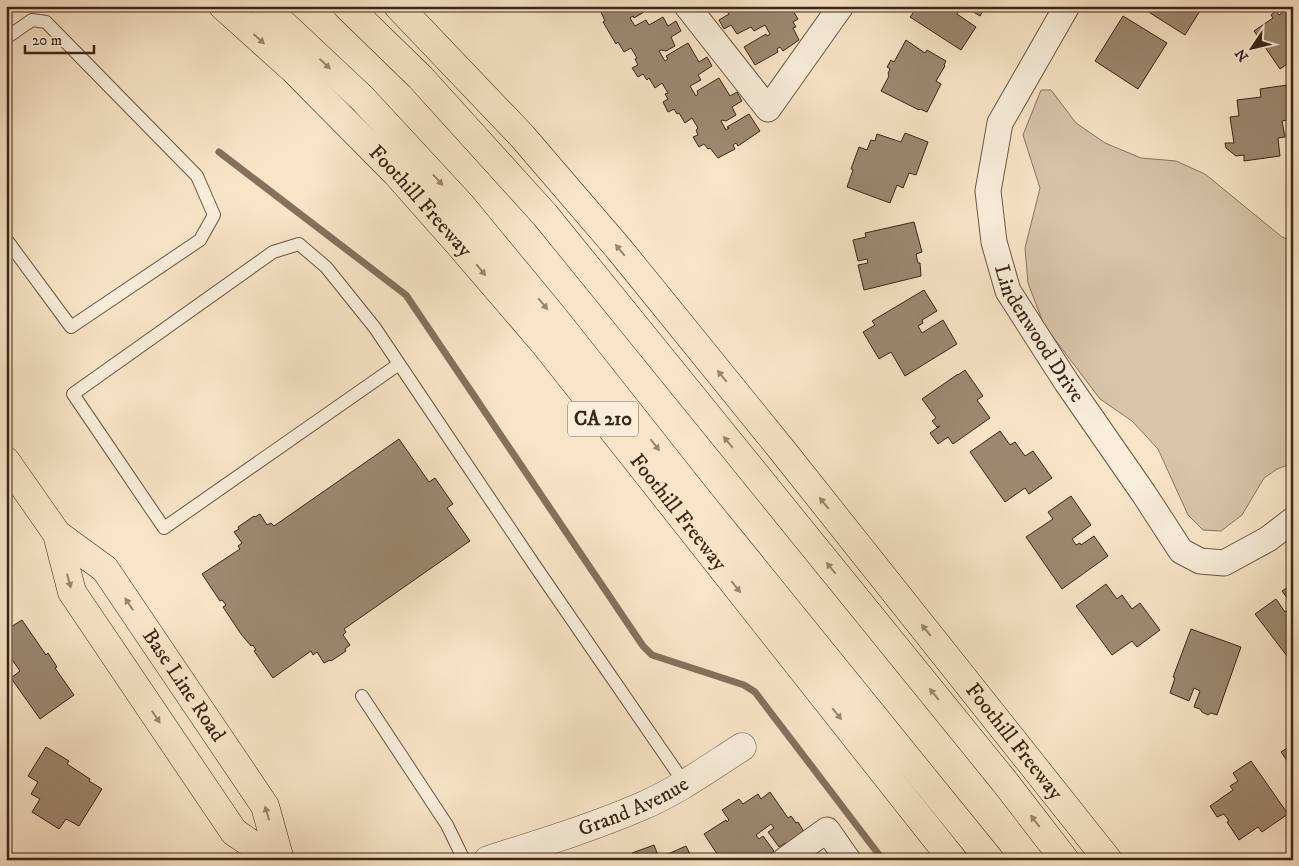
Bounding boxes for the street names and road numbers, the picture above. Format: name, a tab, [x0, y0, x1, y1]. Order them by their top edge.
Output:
street label: Foothill Freeway	[363, 140, 478, 264]
street label: Lindenwood Drive	[988, 262, 1090, 408]
road number: CA 210	[568, 402, 638, 436]
street label: Foothill Freeway	[624, 449, 733, 577]
street label: Base Line Road	[136, 624, 231, 747]
street label: Foothill Freeway	[959, 678, 1069, 806]
street label: Grand Avenue	[575, 771, 694, 843]

